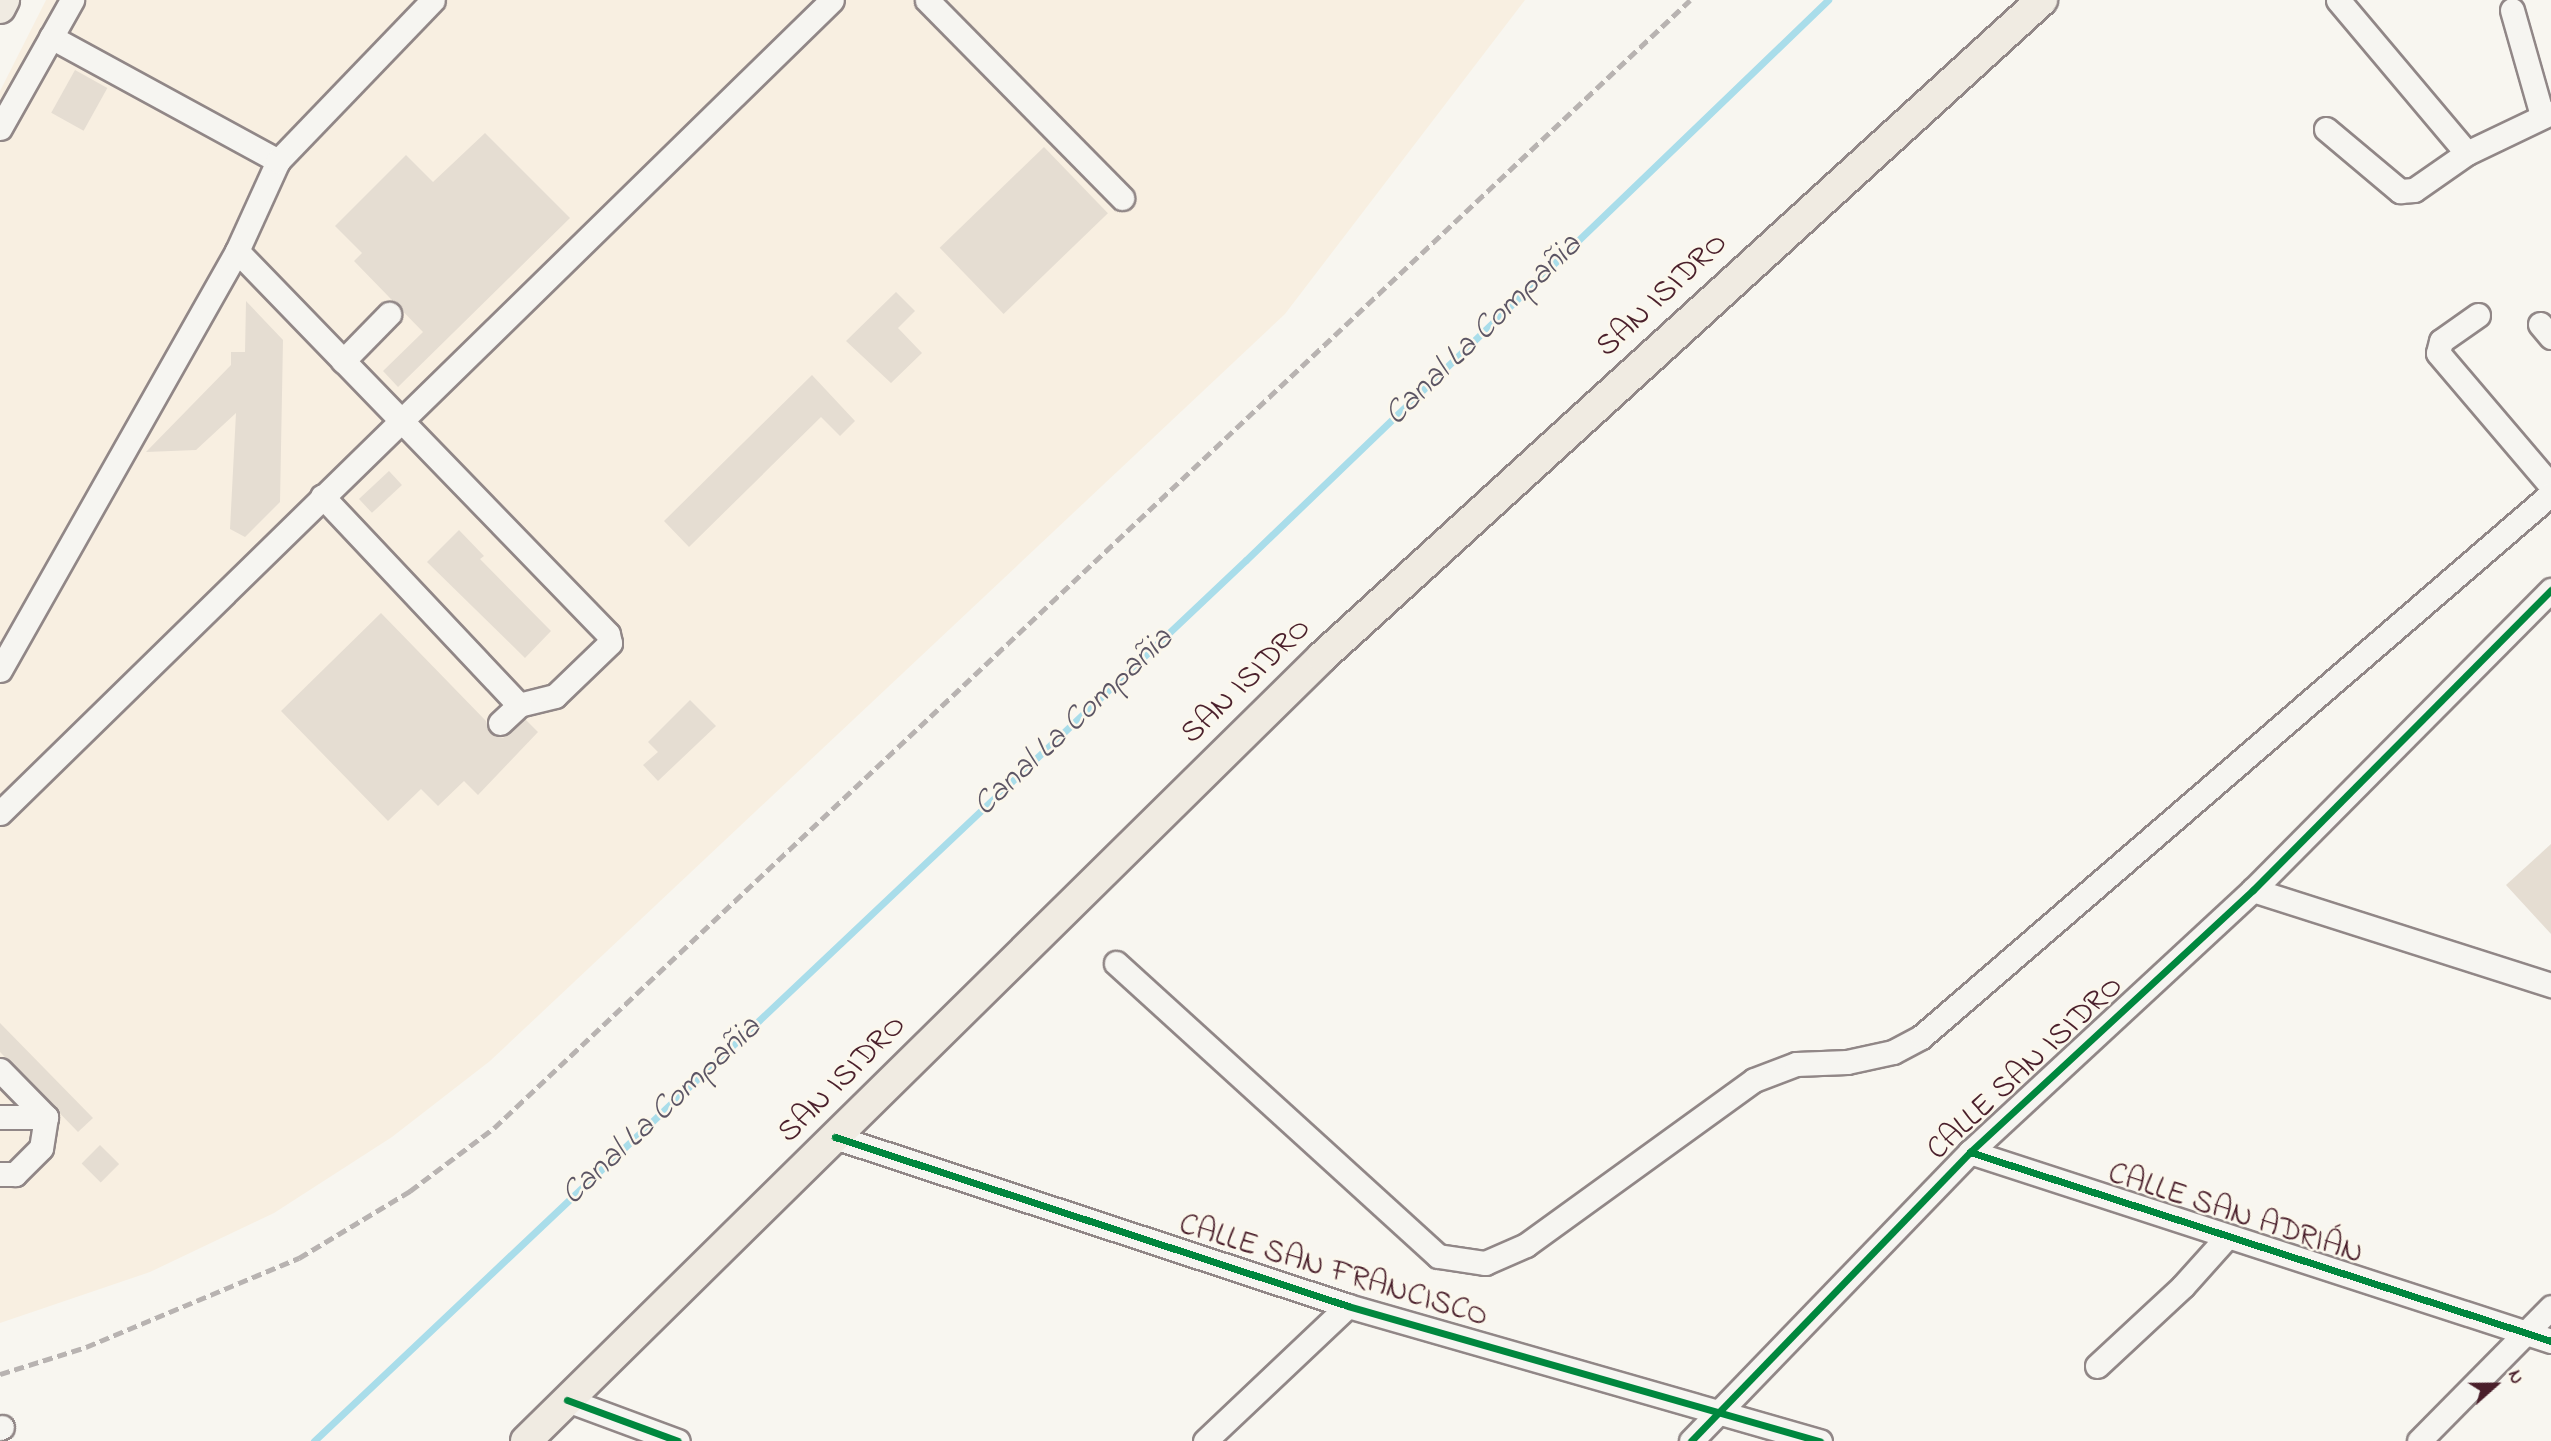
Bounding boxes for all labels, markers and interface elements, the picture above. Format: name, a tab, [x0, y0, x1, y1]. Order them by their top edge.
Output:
street label: SAN ISIDRO	[1589, 225, 1737, 367]
water label: Canal La Compañia	[1377, 227, 1591, 435]
street label: SAN ISIDRO	[1174, 611, 1320, 753]
water label: Canal La Compañia	[966, 620, 1182, 826]
street label: CALLE SAN ISIDRO	[1920, 968, 2132, 1170]
street label: SAN ISIDRO	[771, 1008, 915, 1152]
water label: Canal La Compañia	[554, 1009, 770, 1215]
street label: CALLE SAN ADRIÁN	[2103, 1156, 2367, 1274]
street label: CALLE SAN FRANCISCO	[1174, 1207, 1492, 1337]
north arrow	[2460, 1350, 2530, 1420]
text: N	[2500, 1366, 2530, 1388]

